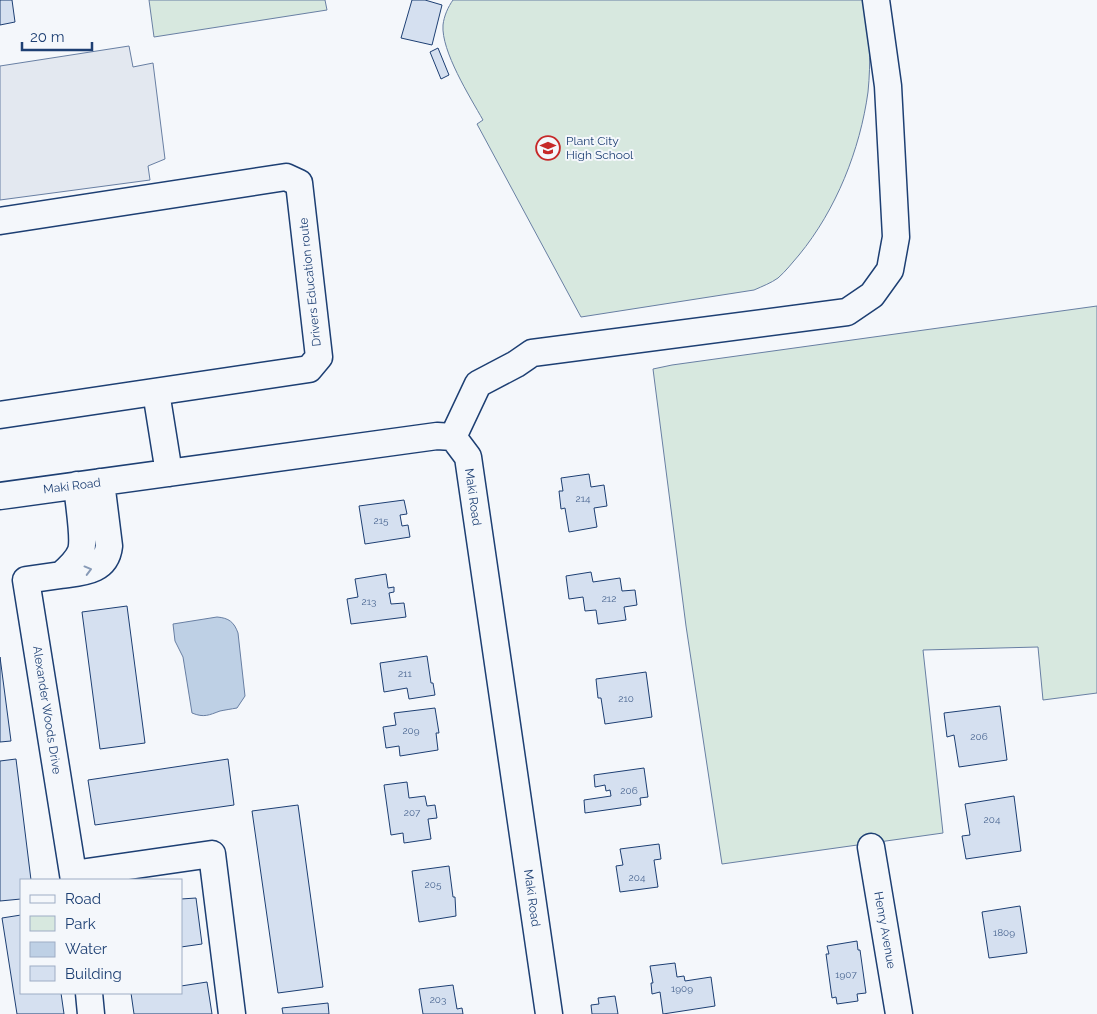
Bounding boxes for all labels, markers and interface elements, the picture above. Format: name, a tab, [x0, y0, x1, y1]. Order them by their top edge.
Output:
scale bar	[22, 20, 92, 52]
text: 20 m	[30, 28, 65, 46]
place label: Plant City High School	[566, 134, 634, 162]
school or university icon: Plant City High School	[535, 135, 561, 161]
street label: Drivers Education route	[296, 217, 324, 347]
street label: Maki Road	[462, 467, 484, 527]
street label: Maki Road	[42, 476, 102, 496]
house number: 214	[576, 493, 591, 504]
house number: 215	[374, 515, 389, 526]
one-way arrow	[84, 565, 92, 575]
house number: 212	[602, 593, 616, 604]
house number: 213	[362, 596, 376, 607]
street label: Alexander Woods Drive	[30, 645, 64, 775]
house number: 211	[398, 668, 413, 679]
house number: 210	[618, 693, 634, 704]
house number: 209	[402, 725, 420, 736]
house number: 206	[970, 731, 988, 742]
house number: 206	[620, 785, 638, 796]
house number: 207	[404, 807, 421, 818]
house number: 204	[984, 814, 1001, 825]
street label: Maki Road	[521, 868, 543, 928]
house number: 204	[629, 872, 646, 883]
legend	[20, 879, 182, 994]
house number: 205	[425, 879, 442, 890]
text: Road	[65, 890, 101, 908]
street label: Henry Avenue	[871, 890, 899, 970]
text: Park	[65, 915, 96, 933]
house number: 1809	[993, 927, 1015, 938]
text: Water	[65, 940, 108, 958]
text: Building	[65, 965, 122, 983]
house number: 1907	[835, 969, 857, 980]
house number: 1909	[671, 983, 693, 994]
house number: 203	[430, 994, 446, 1005]

